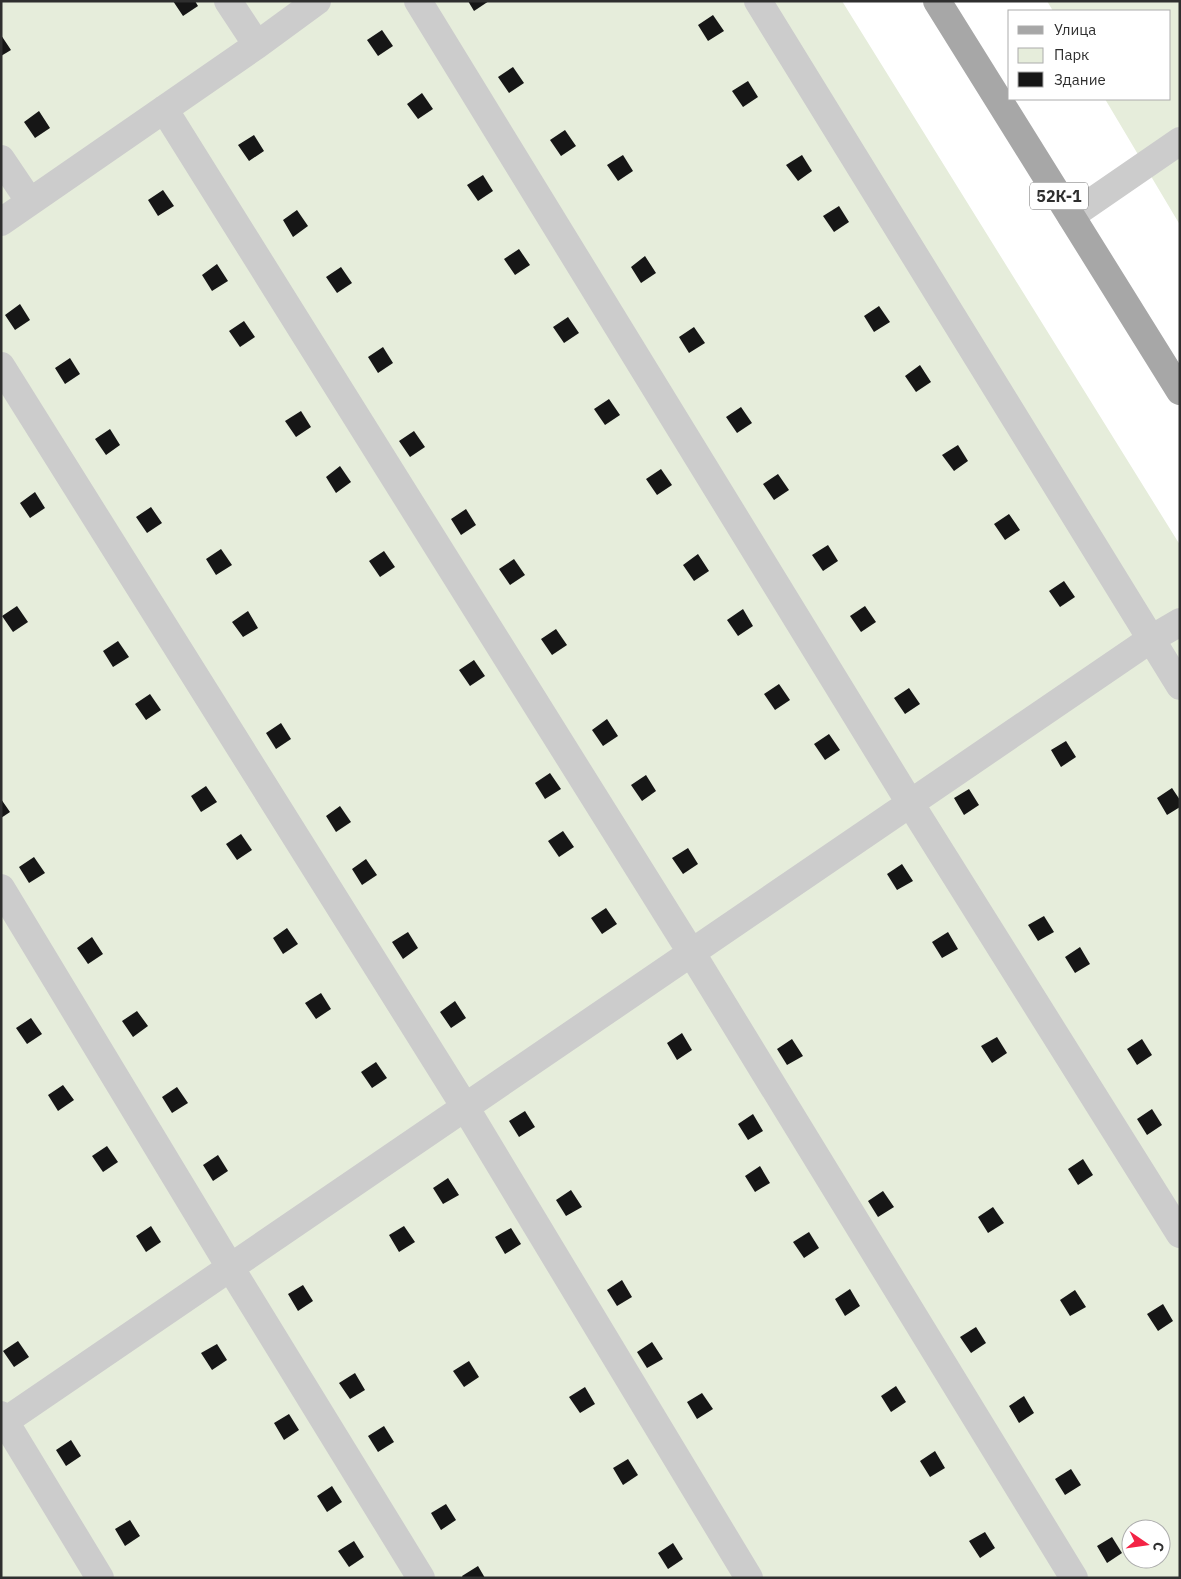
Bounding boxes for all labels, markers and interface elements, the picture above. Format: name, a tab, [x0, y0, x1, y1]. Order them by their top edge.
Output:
legend	[1008, 10, 1171, 100]
text: Улица	[1054, 20, 1096, 39]
text: Парк	[1054, 45, 1089, 64]
text: Здание	[1054, 70, 1106, 89]
road number: 52К-1	[1030, 182, 1088, 210]
north arrow	[1121, 1519, 1171, 1569]
text: С	[1149, 1540, 1168, 1553]

